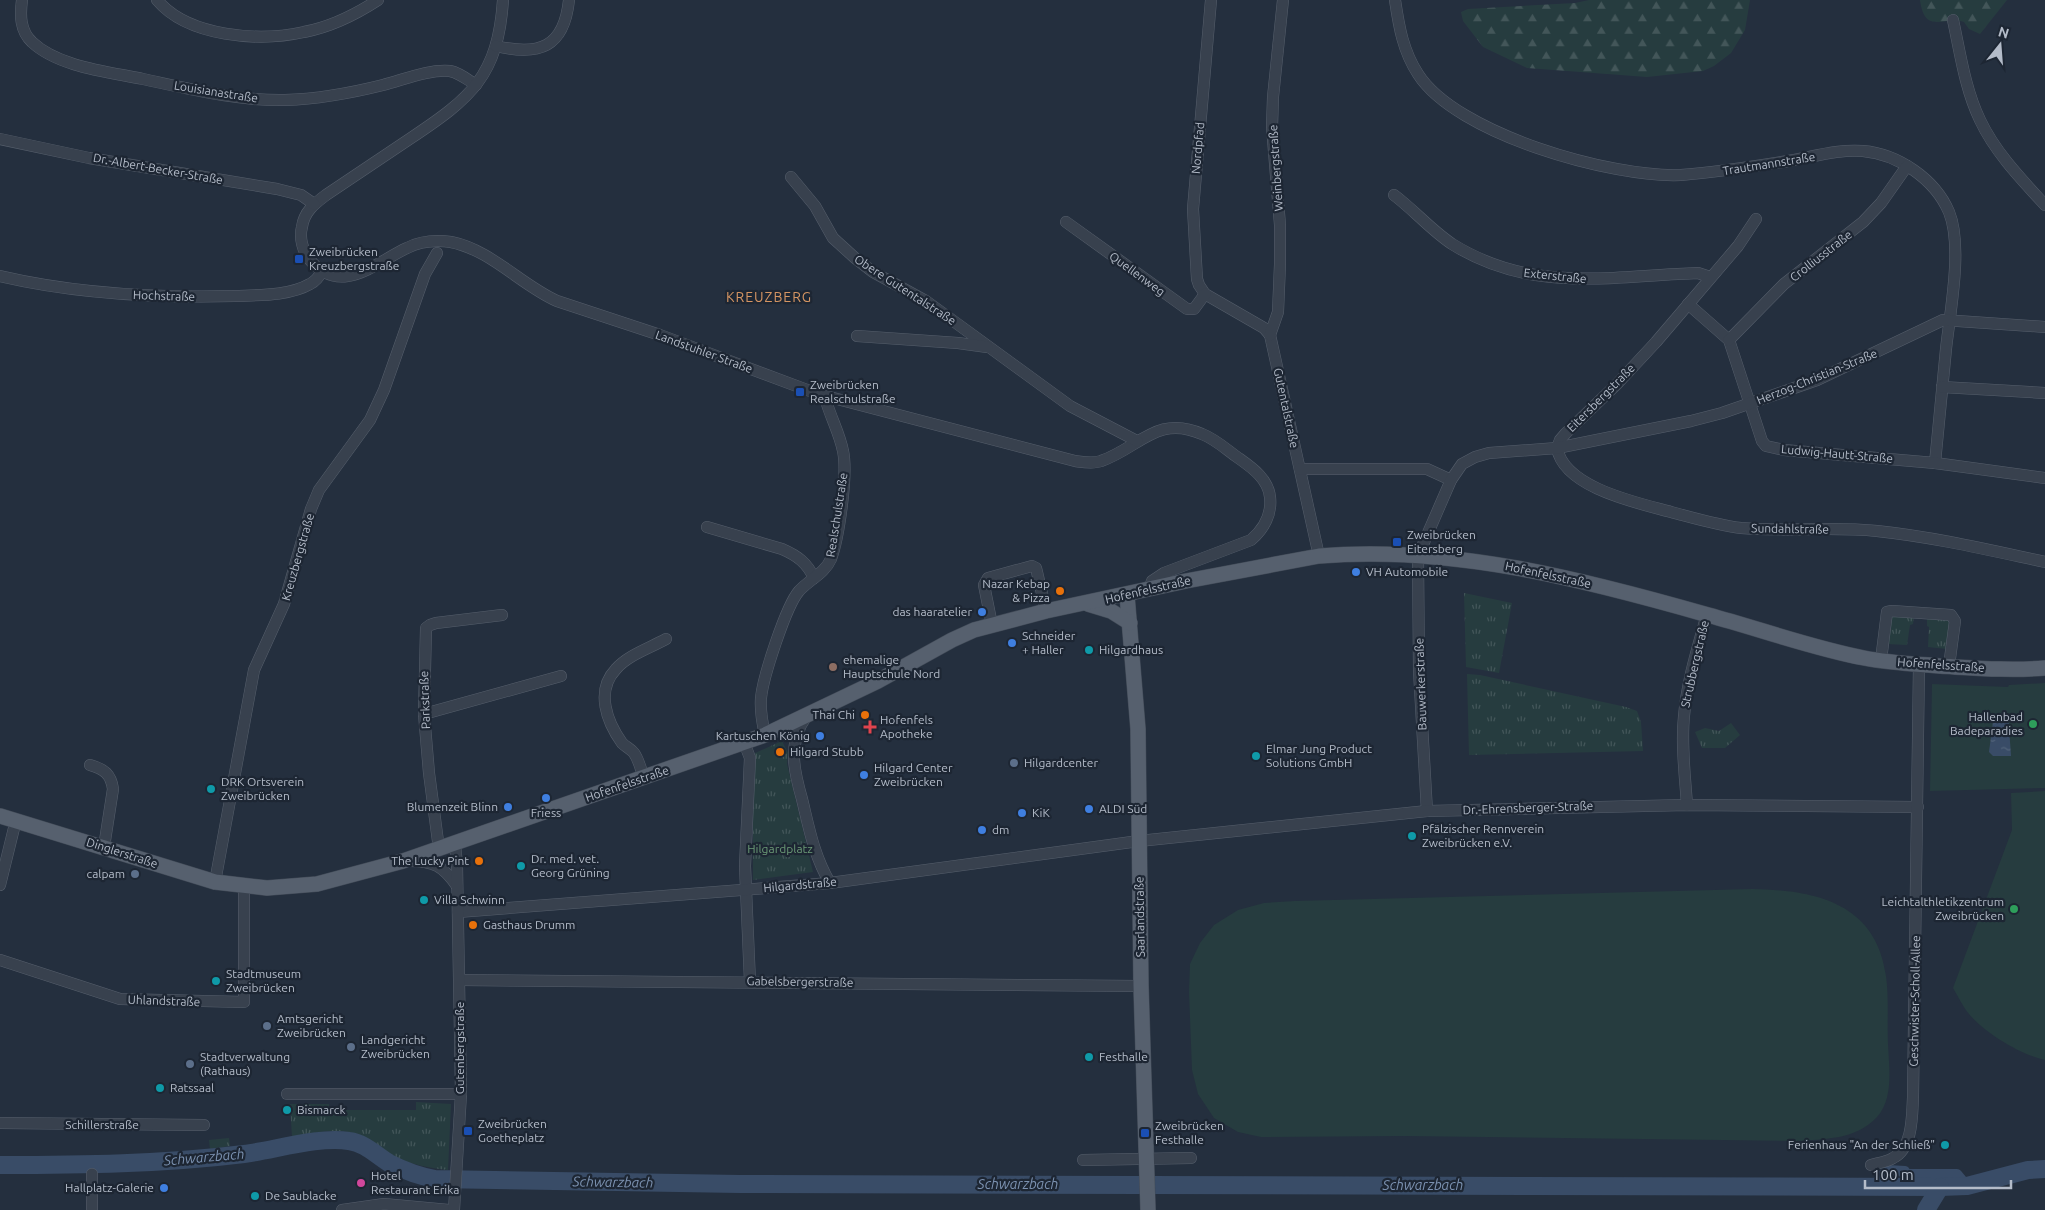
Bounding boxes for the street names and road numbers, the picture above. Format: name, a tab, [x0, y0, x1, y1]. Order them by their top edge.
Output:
street label: Louisianastraße	[173, 78, 259, 105]
street label: Nordpfad	[1189, 122, 1206, 174]
street label: Weinbergstraße	[1266, 124, 1285, 212]
street label: Trautmannstraße	[1722, 150, 1816, 177]
street label: Dr.-Albert-Becker-Straße	[92, 151, 224, 186]
street label: Crolliusstraße	[1787, 227, 1854, 284]
street label: Quellenweg	[1107, 249, 1168, 298]
street label: Obere Gutentalstraße	[852, 252, 958, 327]
street label: Exterstraße	[1523, 266, 1587, 285]
street label: Hochstraße	[133, 288, 195, 303]
street label: Landstuhler Straße	[654, 328, 755, 375]
street label: Herzog-Christian-Straße	[1755, 346, 1879, 407]
street label: Eitersbergstraße	[1564, 361, 1637, 434]
street label: Gutentalstraße	[1272, 367, 1301, 449]
street label: Ludwig-Hautt-Straße	[1781, 442, 1893, 465]
street label: Realschulstraße	[823, 472, 850, 558]
street label: Kreuzbergstraße	[279, 512, 316, 602]
street label: Sundahlstraße	[1751, 521, 1829, 536]
street label: Hofenfelsstraße	[1504, 559, 1592, 590]
street label: Hofenfelsstraße	[1104, 573, 1192, 606]
street label: Strubbergstraße	[1678, 619, 1711, 709]
street label: Bauwerkerstraße	[1412, 638, 1429, 731]
street label: Hofenfelsstraße	[1897, 655, 1985, 674]
street label: Parkstraße	[417, 671, 432, 729]
street label: Hofenfelsstraße	[583, 763, 670, 804]
street label: Dr.-Ehrensberger-Straße	[1462, 799, 1594, 816]
street label: Dinglerstraße	[85, 835, 159, 870]
street label: Hilgardstraße	[763, 875, 837, 894]
street label: Saarlandstraße	[1132, 876, 1147, 958]
street label: Geschwister-Scholl-Allee	[1907, 935, 1922, 1067]
street label: Gabelsbergerstraße	[746, 974, 854, 989]
street label: Uhlandstraße	[127, 993, 201, 1008]
street label: Gutenbergstraße	[453, 1002, 466, 1094]
street label: Schillerstraße	[65, 1118, 139, 1131]

